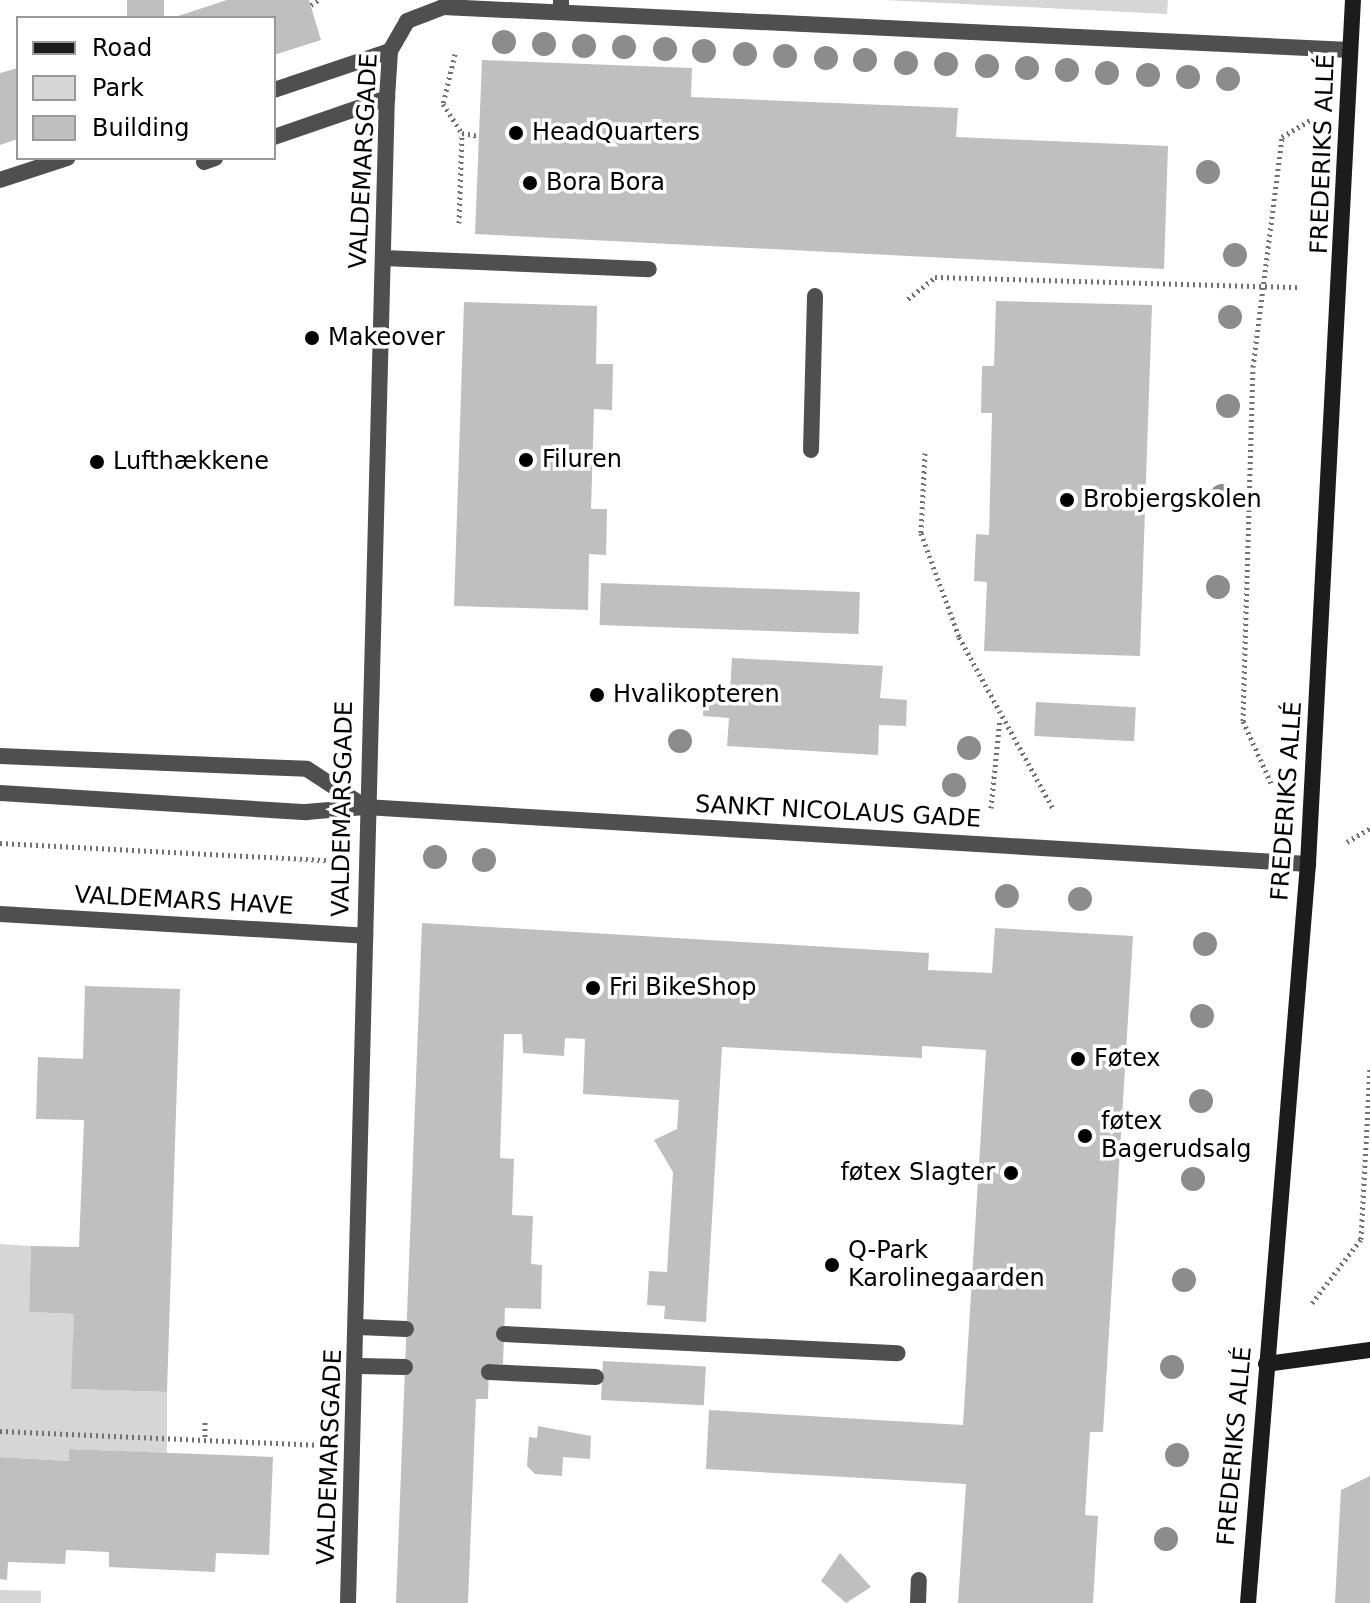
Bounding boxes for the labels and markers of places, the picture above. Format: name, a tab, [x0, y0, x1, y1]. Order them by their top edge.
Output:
place label: HeadQuarters	[532, 119, 700, 147]
marker: HeadQuarters	[507, 124, 525, 142]
place label: Bora Bora	[546, 169, 665, 197]
marker: Bora Bora	[521, 174, 539, 192]
place label: Makeover	[328, 324, 445, 352]
marker: Makeover	[303, 329, 321, 347]
place label: Filuren	[542, 446, 622, 474]
place label: Lufthækkene	[113, 448, 269, 476]
marker: Filuren	[517, 451, 535, 469]
marker: Lufthækkene	[88, 453, 106, 471]
place label: Brobjergskolen	[1083, 486, 1262, 514]
marker: Brobjergskolen	[1058, 491, 1076, 509]
place label: Hvalikopteren	[613, 681, 780, 709]
marker: Hvalikopteren	[588, 686, 606, 704]
place label: Fri BikeShop	[609, 974, 757, 1002]
marker: Fri BikeShop	[584, 979, 602, 997]
place label: Føtex	[1094, 1045, 1160, 1073]
marker: Føtex	[1069, 1050, 1087, 1068]
place label: føtex Bagerudsalg	[1101, 1108, 1252, 1164]
marker: føtex Bagerudsalg	[1076, 1127, 1094, 1145]
place label: føtex Slagter	[840, 1159, 995, 1187]
marker: føtex Slagter	[1002, 1164, 1020, 1182]
place label: Q-Park Karolinegaarden	[848, 1237, 1045, 1293]
marker: Q-Park Karolinegaarden	[823, 1256, 841, 1274]

